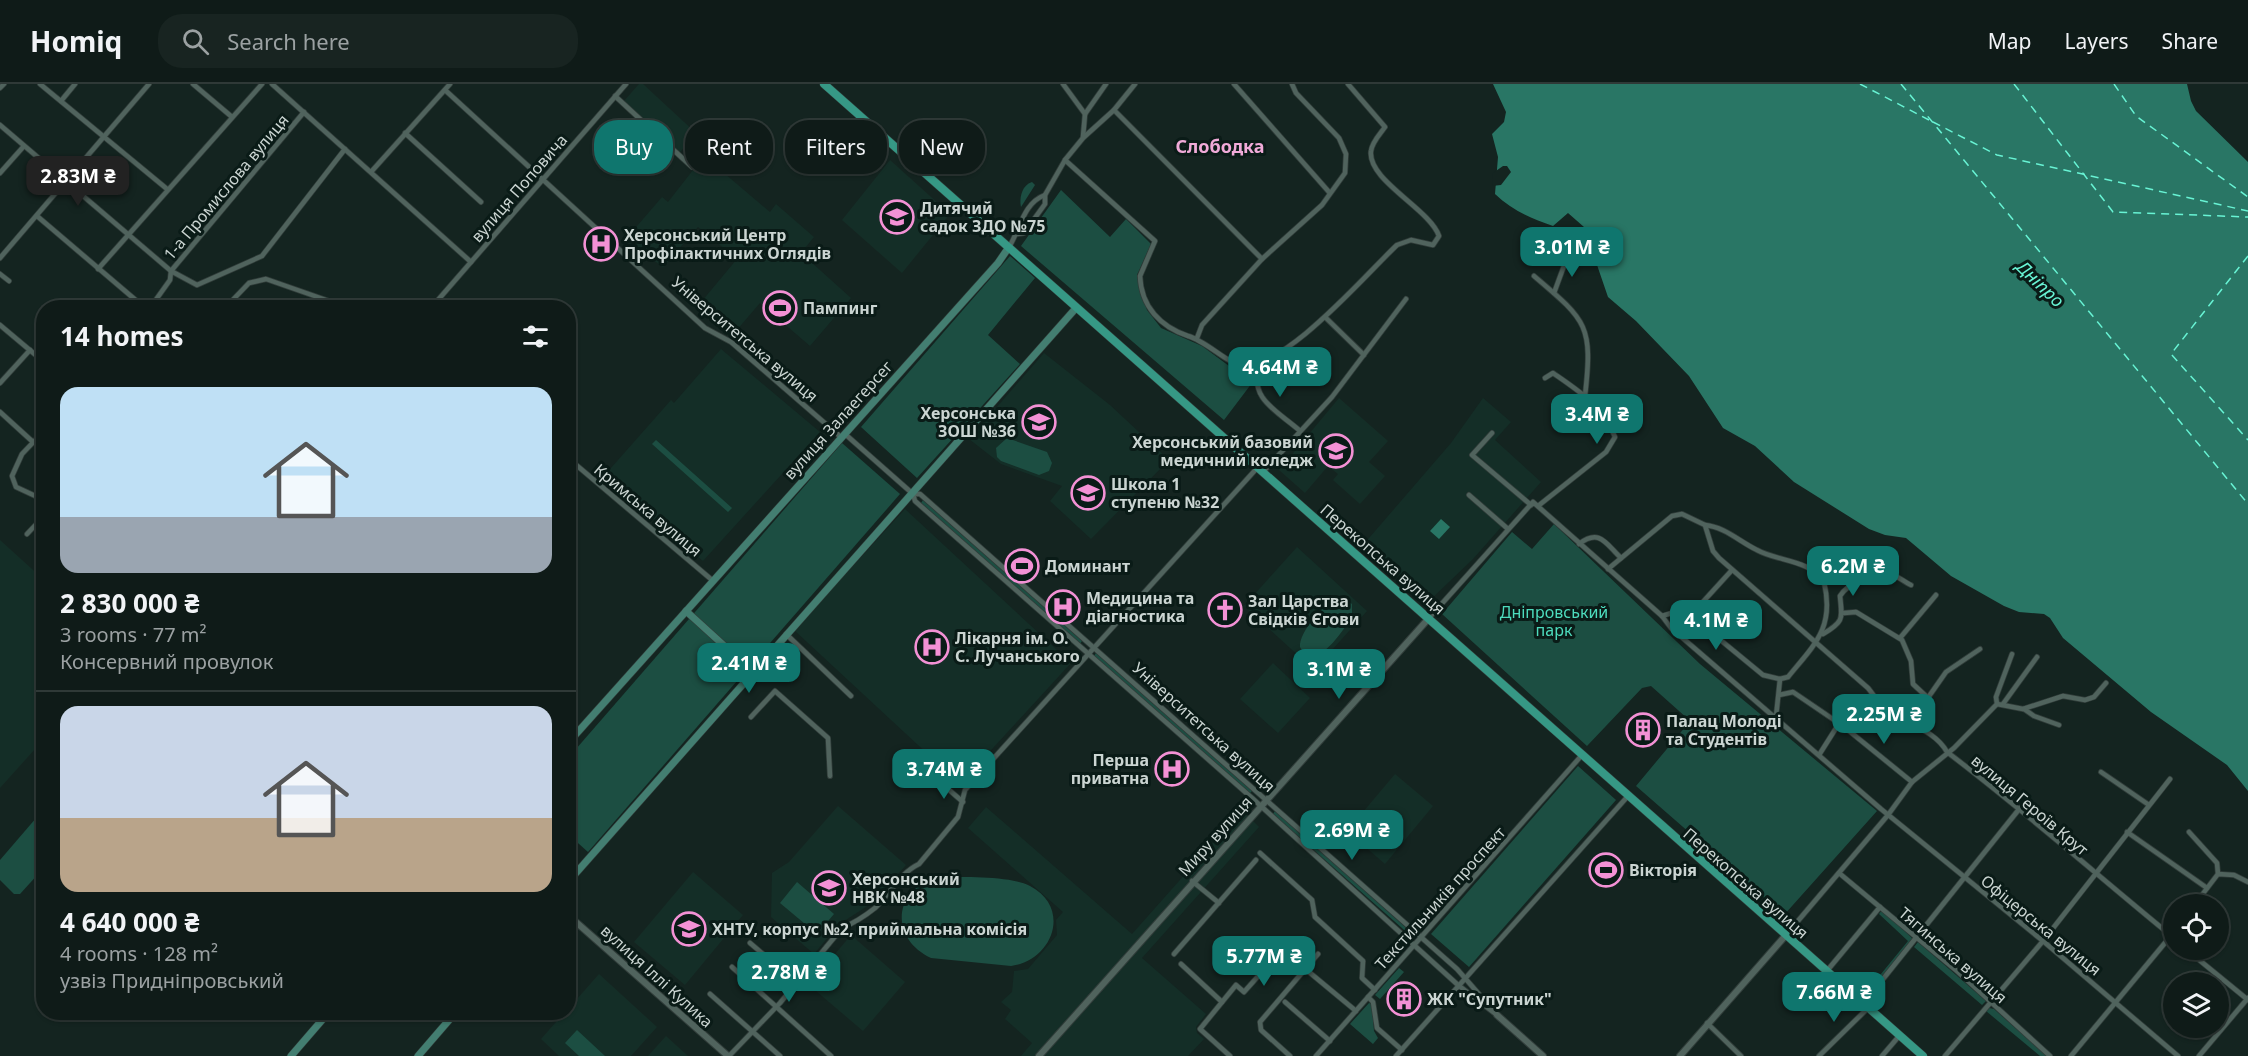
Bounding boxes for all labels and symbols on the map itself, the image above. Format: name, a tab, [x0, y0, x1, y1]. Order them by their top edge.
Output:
street label: 1-а Промислова вулиця	[158, 109, 294, 265]
street label: вулиця Поповича	[466, 129, 572, 247]
district label: Слободка	[1175, 134, 1265, 158]
pin: 2.83M ₴	[23, 156, 133, 207]
place label: Дитячий садок ЗДО №75	[920, 197, 1045, 237]
school or university icon: Дитячий садок ЗДО №75	[879, 199, 915, 235]
place label: Херсонський Центр Профілактичних Оглядів	[624, 224, 831, 264]
hospital icon: Херсонський Центр Профілактичних Оглядів	[583, 226, 619, 262]
pin: 3.01M ₴	[1517, 227, 1627, 278]
water label: Дніпро	[2010, 253, 2070, 312]
street label: Університетська вулиця	[667, 271, 823, 407]
sports icon: Пампинг	[762, 290, 798, 326]
place label: Пампинг	[803, 297, 878, 319]
pin: 4.64M ₴	[1225, 347, 1335, 398]
street label: вулиця Залаегерсег	[779, 356, 897, 484]
pin: 3.4M ₴	[1548, 394, 1646, 445]
place label: Херсонська ЗОШ №36	[921, 402, 1016, 442]
school or university icon: Херсонська ЗОШ №36	[1021, 404, 1057, 440]
place label: Херсонський базовий медичний коледж	[1132, 431, 1313, 471]
school or university icon: Херсонський базовий медичний коледж	[1318, 433, 1354, 469]
street label: Кримська вулиця	[589, 458, 707, 562]
place label: Школа 1 ступеню №32	[1111, 473, 1219, 513]
school or university icon: Школа 1 ступеню №32	[1070, 475, 1106, 511]
street label: Перекопська вулиця	[1316, 499, 1450, 619]
pin: 6.2M ₴	[1804, 546, 1902, 597]
sports icon: Доминант	[1004, 548, 1040, 584]
place label: Доминант	[1045, 555, 1130, 577]
place label: Медицина та діагностика	[1086, 587, 1194, 627]
hospital icon: Медицина та діагностика	[1045, 589, 1081, 625]
place label: Зал Царства Свідків Єгови	[1248, 590, 1360, 630]
church icon: Зал Царства Свідків Єгови	[1207, 592, 1243, 628]
pin: 4.1M ₴	[1667, 600, 1765, 651]
park label: Дніпровський парк	[1500, 601, 1608, 641]
place label: Лікарня ім. О. С. Лучанського	[955, 627, 1080, 667]
hospital icon: Лікарня ім. О. С. Лучанського	[914, 629, 950, 665]
pin: 2.41M ₴	[694, 643, 804, 694]
pin: 3.1M ₴	[1290, 649, 1388, 700]
street label: Університетська вулиця	[1128, 657, 1280, 797]
pin: 2.25M ₴	[1829, 694, 1939, 745]
place label: Палац Молоді та Студентів	[1666, 710, 1782, 750]
building icon: Палац Молоді та Студентів	[1625, 712, 1661, 748]
pin: 3.74M ₴	[889, 749, 999, 800]
place label: Перша приватна	[1071, 749, 1149, 789]
street label: вулиця Героїв Крут	[1967, 750, 2094, 861]
hospital icon: Перша приватна	[1154, 751, 1190, 787]
street label: Миру вулиця	[1173, 791, 1257, 881]
pin: 2.69M ₴	[1297, 810, 1407, 861]
street label: Текстильників проспект	[1370, 821, 1511, 974]
street label: Перекопська вулиця	[1679, 823, 1813, 943]
sports icon: Вікторія	[1588, 852, 1624, 888]
place label: Вікторія	[1629, 859, 1697, 881]
place label: Херсонський НВК №48	[852, 868, 960, 908]
school or university icon: Херсонський НВК №48	[811, 870, 847, 906]
street label: Офіцерська вулиця	[1976, 870, 2106, 980]
street label: Тягинська вулиця	[1894, 902, 2012, 1008]
school or university icon: ХНТУ, корпус №2, приймальна комісія	[671, 911, 707, 947]
place label: ХНТУ, корпус №2, приймальна комісія	[712, 918, 1027, 940]
street label: вулиця Іллі Кулика	[596, 920, 718, 1032]
pin: 5.77M ₴	[1209, 936, 1319, 987]
pin: 2.78M ₴	[734, 952, 844, 1003]
pin: 7.66M ₴	[1779, 972, 1889, 1023]
building icon: ЖК "Супутник"	[1386, 981, 1422, 1017]
place label: ЖК "Супутник"	[1427, 988, 1552, 1010]

